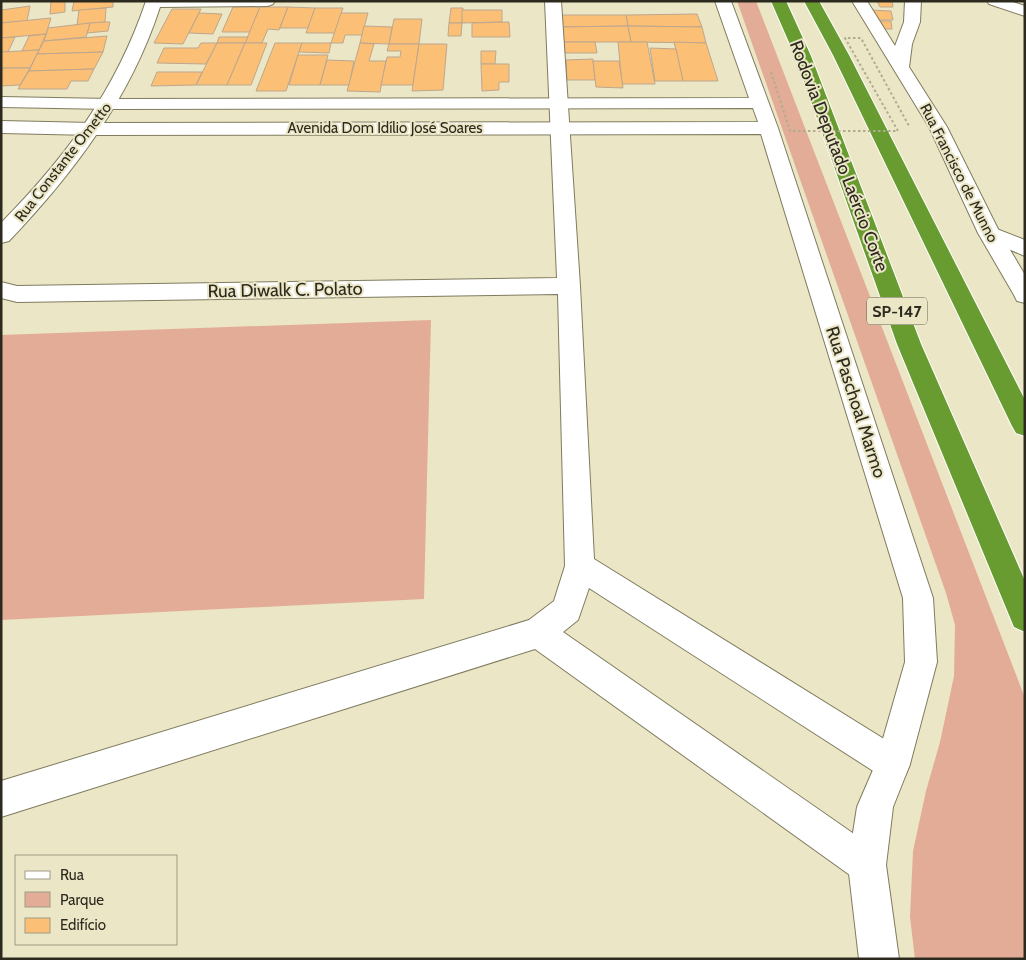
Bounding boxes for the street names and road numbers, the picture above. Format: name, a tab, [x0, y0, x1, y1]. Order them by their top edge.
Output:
street label: Rodovia Deputado Laércio Corte	[785, 37, 893, 275]
street label: Rua Constante Ometto	[11, 99, 115, 225]
street label: Rua Francisco de Munno	[916, 101, 1002, 245]
street label: Avenida Dom Idílio José Soares	[288, 119, 482, 137]
street label: Rua Diwalk C. Polato	[207, 278, 363, 302]
road number: SP-147	[867, 298, 927, 324]
street label: Rua Paschoal Marmo	[821, 323, 891, 481]

